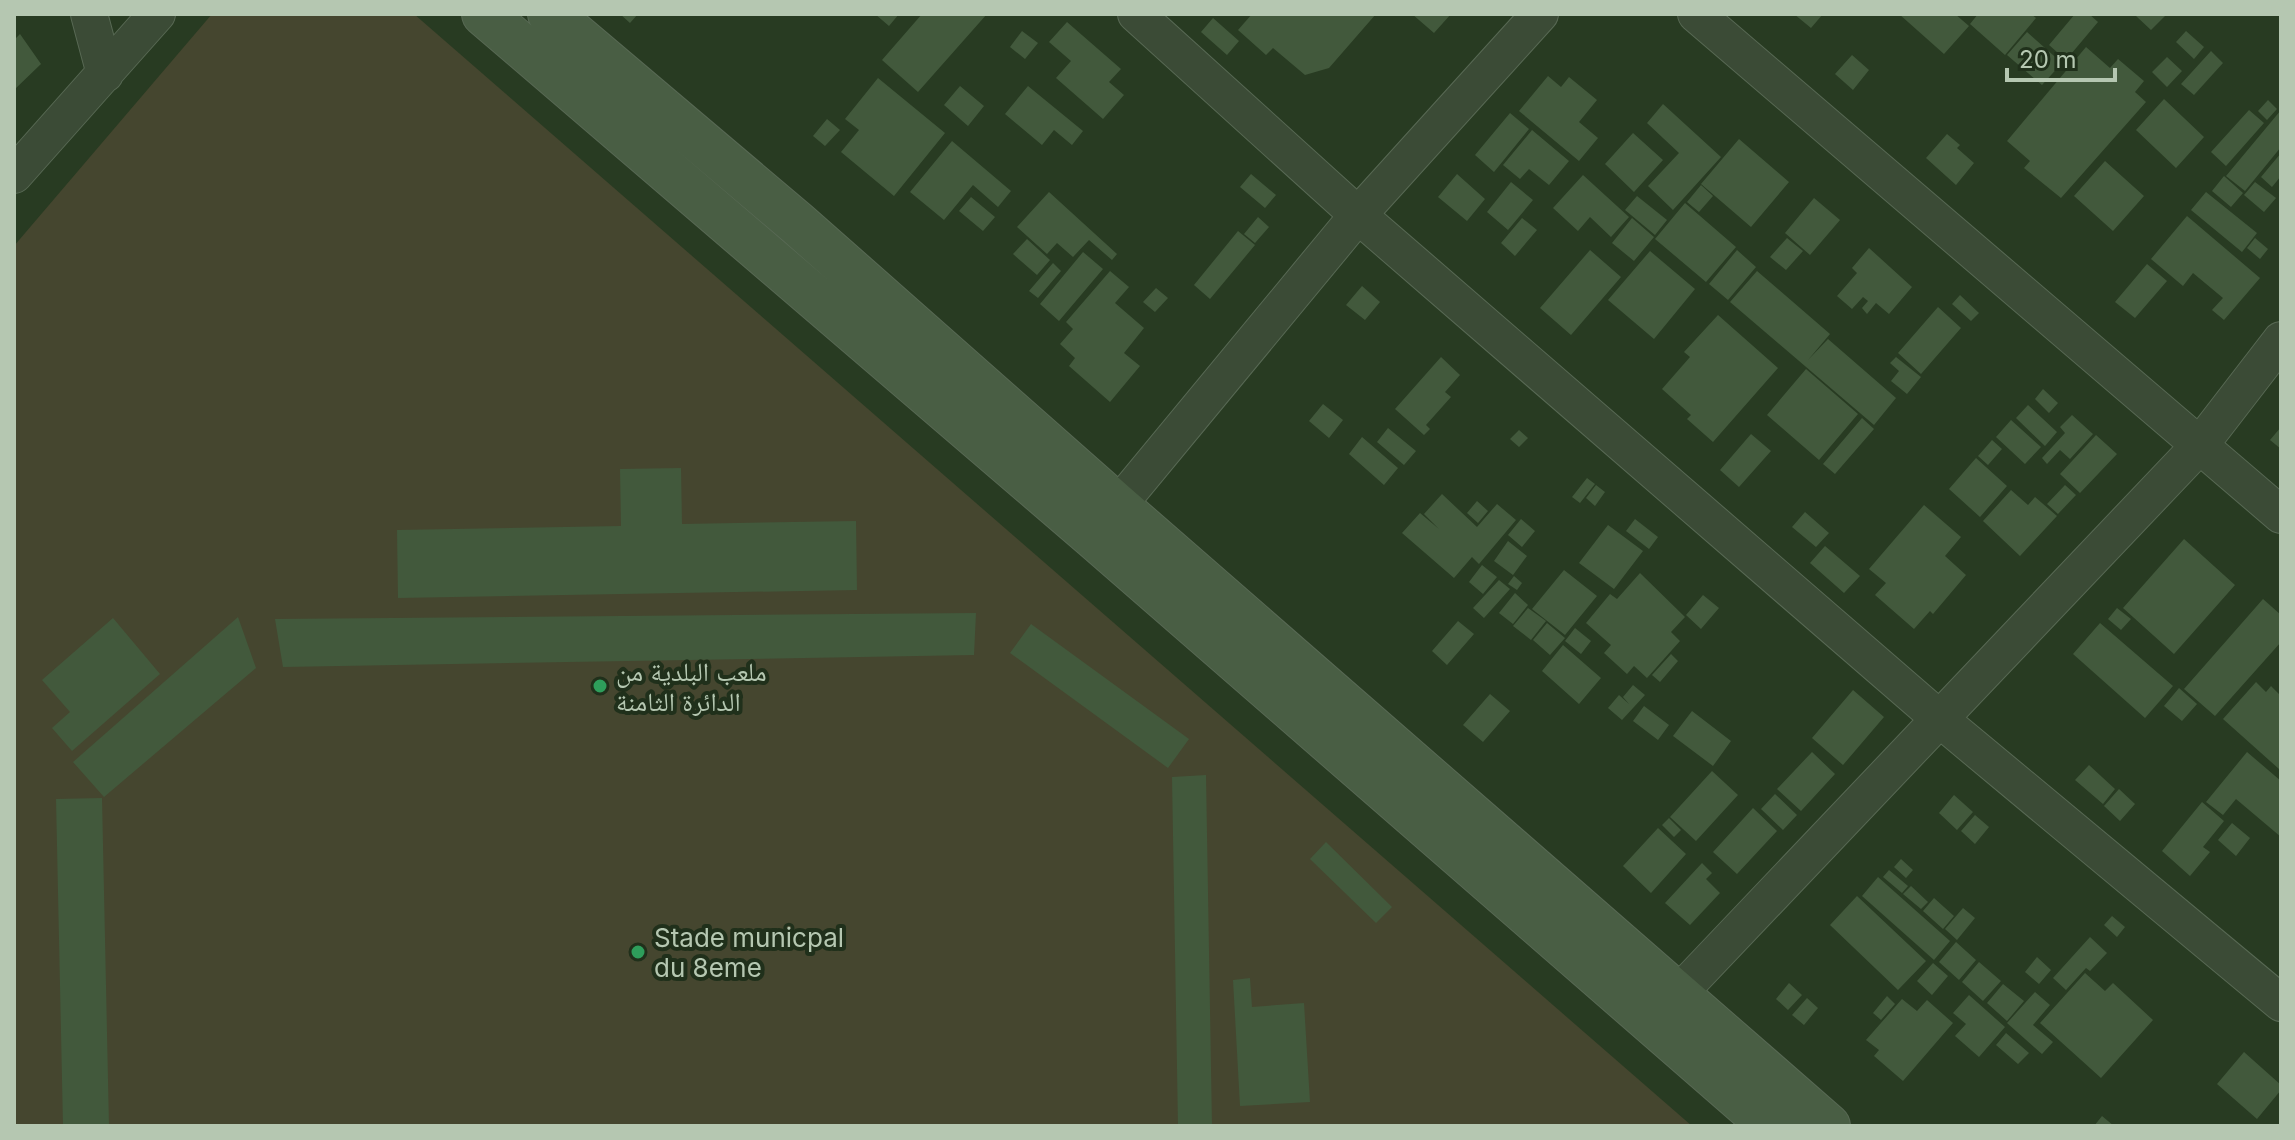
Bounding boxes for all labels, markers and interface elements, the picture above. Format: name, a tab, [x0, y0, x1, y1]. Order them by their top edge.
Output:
scale bar	[2007, 32, 2115, 82]
text: 20 m	[2019, 45, 2077, 74]
place label: ملعب البلدية من الدائرة الثامنة	[616, 656, 767, 717]
marker: ملعب البلدية من الدائرة الثامنة	[591, 677, 609, 695]
place label: Stade municpal du 8eme	[654, 922, 844, 983]
marker: Stade municpal du 8eme	[629, 943, 647, 961]

